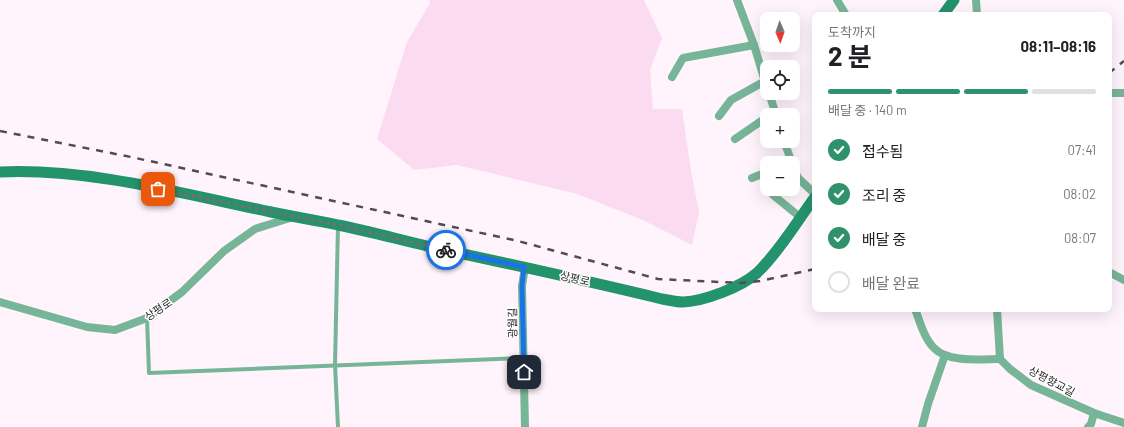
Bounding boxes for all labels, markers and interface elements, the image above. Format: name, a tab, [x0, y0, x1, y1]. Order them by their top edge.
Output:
north arrow	[760, 12, 800, 52]
map controls	[760, 12, 800, 196]
text: 도착까지	[828, 24, 876, 40]
text: 08:11–08:16	[1021, 37, 1096, 55]
text: 2 분	[828, 40, 872, 71]
button: locate	[760, 60, 800, 100]
text: 배달 중 · 140 m	[828, 102, 907, 118]
button: +	[760, 108, 800, 148]
icon: check	[828, 139, 850, 161]
text: 접수됨	[862, 142, 903, 160]
text: 07:41	[1068, 142, 1096, 158]
button: −	[760, 156, 800, 196]
pin	[141, 172, 175, 206]
icon: bag	[147, 178, 169, 200]
icon: check	[828, 183, 850, 205]
text: 조리 중	[862, 186, 906, 204]
text: 08:02	[1063, 186, 1096, 202]
icon: check	[828, 227, 850, 249]
courier	[426, 230, 466, 270]
text: 배달 중	[862, 230, 906, 248]
text: 08:07	[1064, 230, 1096, 246]
icon: bike	[435, 239, 457, 261]
street label: 상평로	[559, 268, 591, 288]
text: 배달 완료	[862, 274, 920, 292]
street label: 상평로	[142, 295, 174, 323]
street label: 광월길	[505, 308, 519, 338]
pin	[507, 355, 541, 389]
icon: home	[513, 361, 535, 383]
street label: 상평향교길	[1027, 363, 1077, 399]

